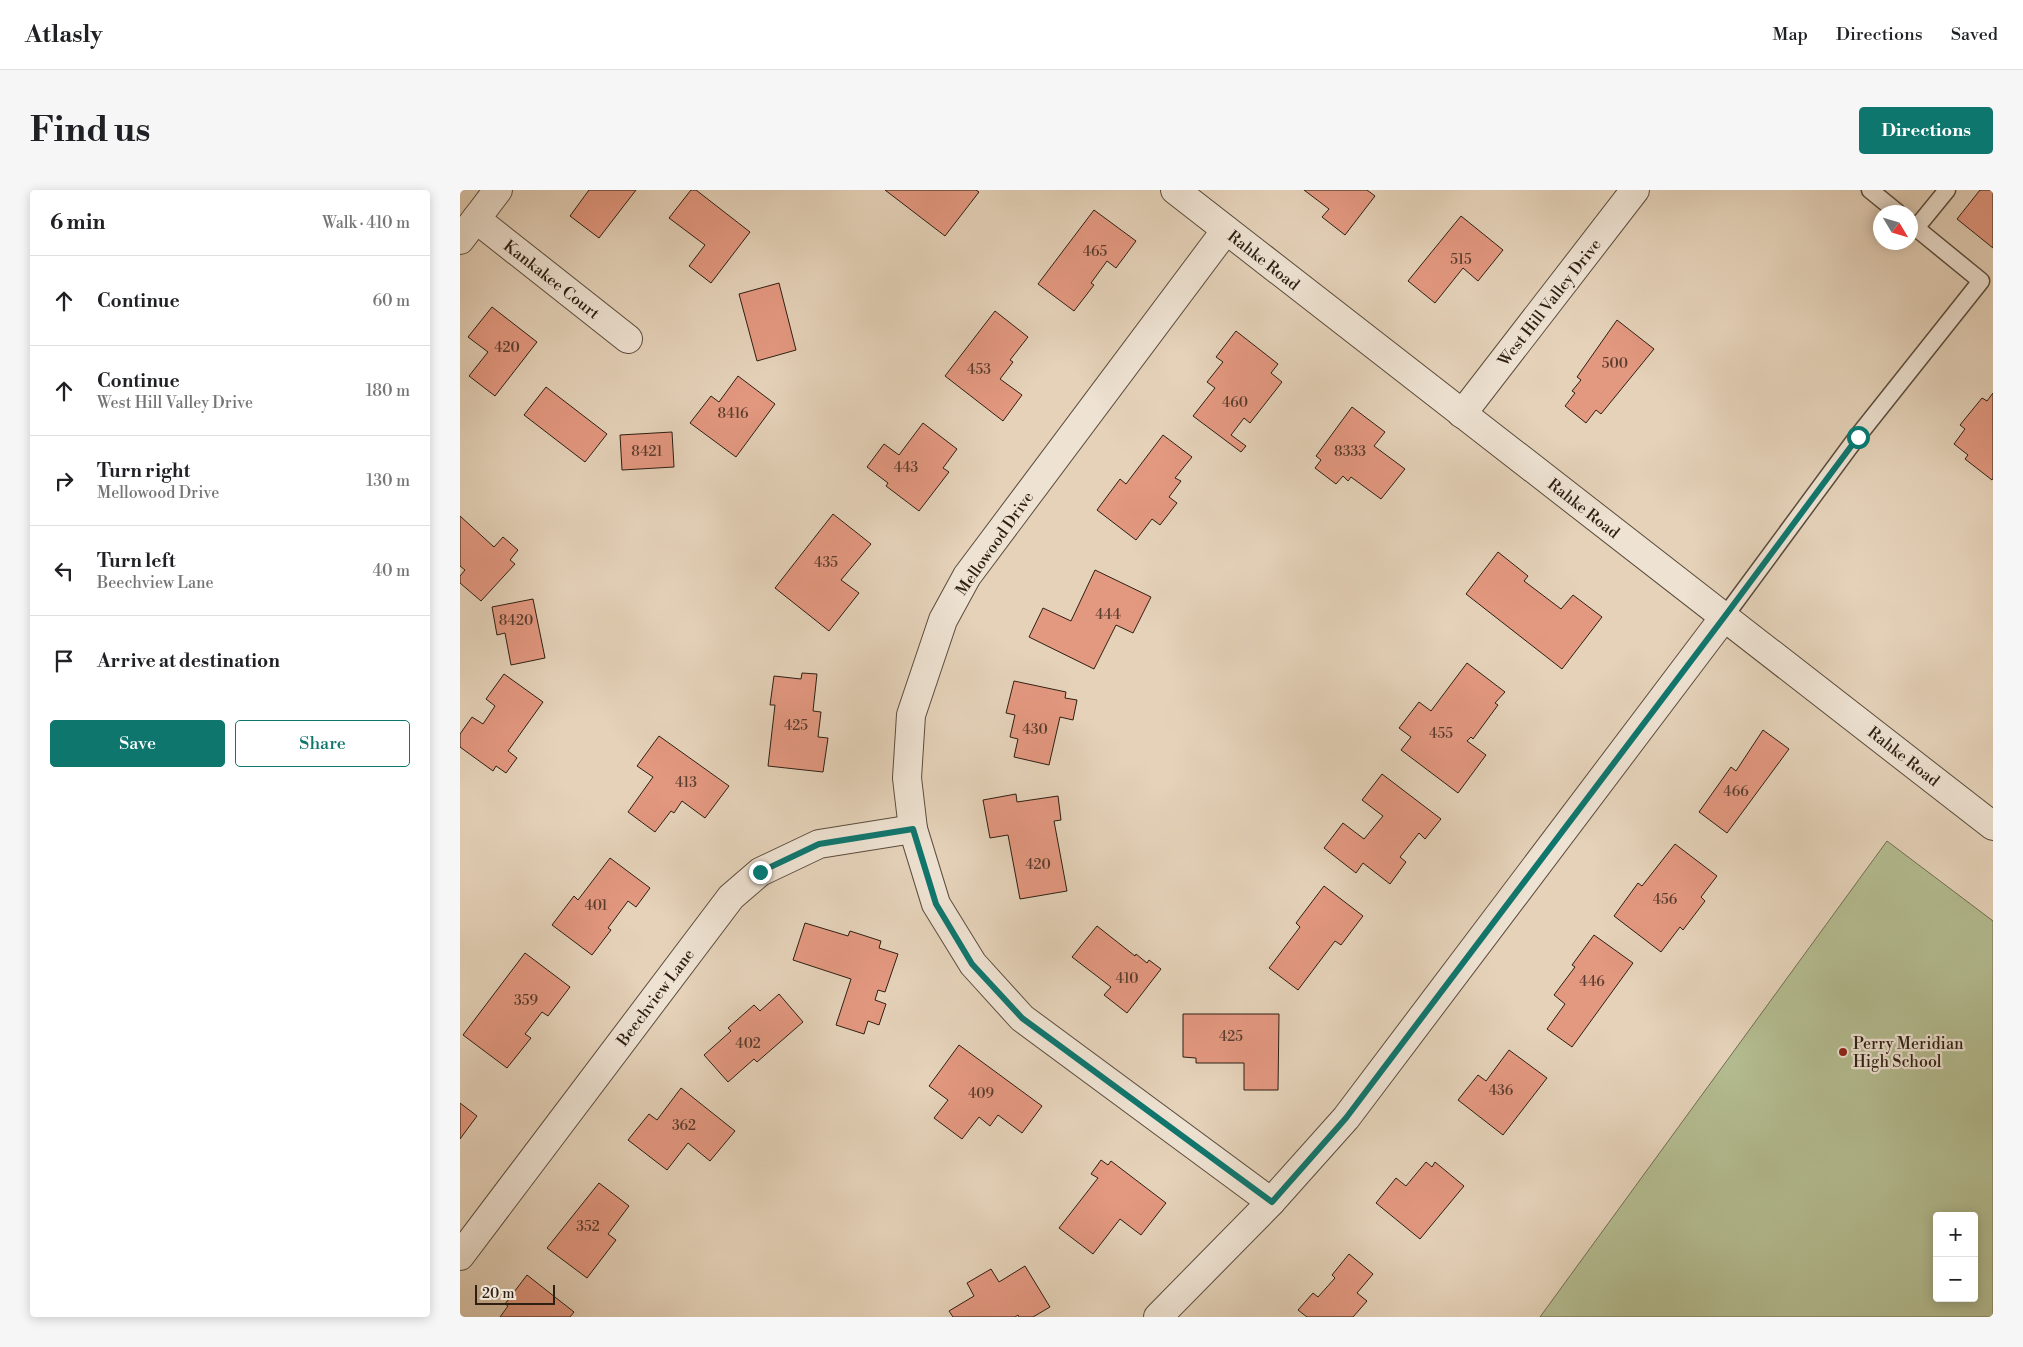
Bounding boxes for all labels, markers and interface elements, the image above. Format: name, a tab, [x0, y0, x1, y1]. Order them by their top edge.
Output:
text: Atlasly	[25, 20, 102, 50]
text: Map	[1772, 23, 1808, 46]
text: Directions	[1836, 23, 1923, 46]
text: Saved	[1951, 23, 1998, 46]
button: Directions	[1859, 107, 1993, 154]
text: Find us	[30, 109, 150, 152]
north arrow	[1873, 205, 1918, 250]
text: 6 min	[50, 210, 105, 236]
text: Walk · 410 m	[322, 213, 410, 233]
street label: Rahke Road	[1223, 227, 1303, 295]
street label: West Hill Valley Drive	[1493, 235, 1606, 371]
street label: Kankakee Court	[499, 236, 604, 324]
house number: 465	[1083, 243, 1108, 261]
house number: 515	[1450, 251, 1472, 269]
icon: ahead	[50, 287, 78, 315]
text: Continue	[97, 289, 180, 313]
text: 60 m	[372, 291, 410, 311]
house number: 420	[494, 339, 520, 357]
house number: 500	[1602, 355, 1628, 373]
house number: 453	[967, 361, 991, 379]
text: Continue	[97, 369, 180, 393]
icon: ahead	[50, 377, 78, 405]
text: 180 m	[366, 381, 410, 401]
text: West Hill Valley Drive	[97, 393, 253, 413]
house number: 460	[1222, 394, 1248, 412]
house number: 8416	[717, 405, 749, 423]
route start	[1847, 426, 1870, 449]
house number: 8421	[631, 443, 663, 461]
house number: 8333	[1334, 443, 1366, 461]
text: Turn right	[97, 459, 190, 483]
house number: 443	[894, 459, 919, 477]
icon: right	[50, 467, 78, 495]
text: 130 m	[366, 471, 410, 491]
street label: Rahke Road	[1543, 475, 1623, 543]
text: Mellowood Drive	[97, 483, 219, 503]
street label: Mellowood Drive	[952, 488, 1038, 599]
text: Turn left	[97, 549, 176, 573]
house number: 435	[814, 554, 838, 572]
icon: left	[50, 557, 78, 585]
text: 40 m	[373, 561, 410, 581]
text: Beechview Lane	[97, 573, 214, 593]
house number: 444	[1095, 606, 1121, 624]
house number: 8420	[499, 612, 533, 630]
icon: arrive	[50, 647, 78, 675]
text: Arrive at destination	[97, 649, 280, 673]
house number: 425	[784, 717, 808, 735]
button: Save	[50, 720, 225, 767]
button: Share	[235, 720, 410, 767]
house number: 430	[1022, 721, 1048, 739]
street label: Rahke Road	[1863, 723, 1943, 791]
house number: 455	[1429, 725, 1453, 743]
house number: 413	[675, 774, 697, 792]
house number: 466	[1723, 783, 1749, 801]
house number: 420	[1025, 856, 1051, 874]
route end	[749, 861, 772, 884]
house number: 456	[1653, 891, 1678, 909]
house number: 401	[584, 897, 608, 915]
street label: Beechview Lane	[612, 945, 699, 1051]
house number: 410	[1115, 970, 1139, 988]
house number: 446	[1579, 973, 1605, 991]
house number: 359	[514, 992, 538, 1010]
house number: 425	[1219, 1028, 1243, 1046]
place label: Perry Meridian High School	[1853, 1034, 1964, 1072]
house number: 402	[735, 1035, 761, 1053]
marker: Perry Meridian High School	[1837, 1046, 1849, 1058]
house number: 436	[1489, 1082, 1514, 1100]
house number: 409	[968, 1085, 994, 1103]
house number: 362	[672, 1117, 696, 1135]
map controls	[1933, 1212, 1978, 1302]
button: +	[1933, 1212, 1978, 1257]
house number: 352	[576, 1218, 600, 1236]
button: −	[1933, 1257, 1978, 1302]
scale bar	[475, 1282, 555, 1305]
text: 20 m	[482, 1285, 514, 1303]

